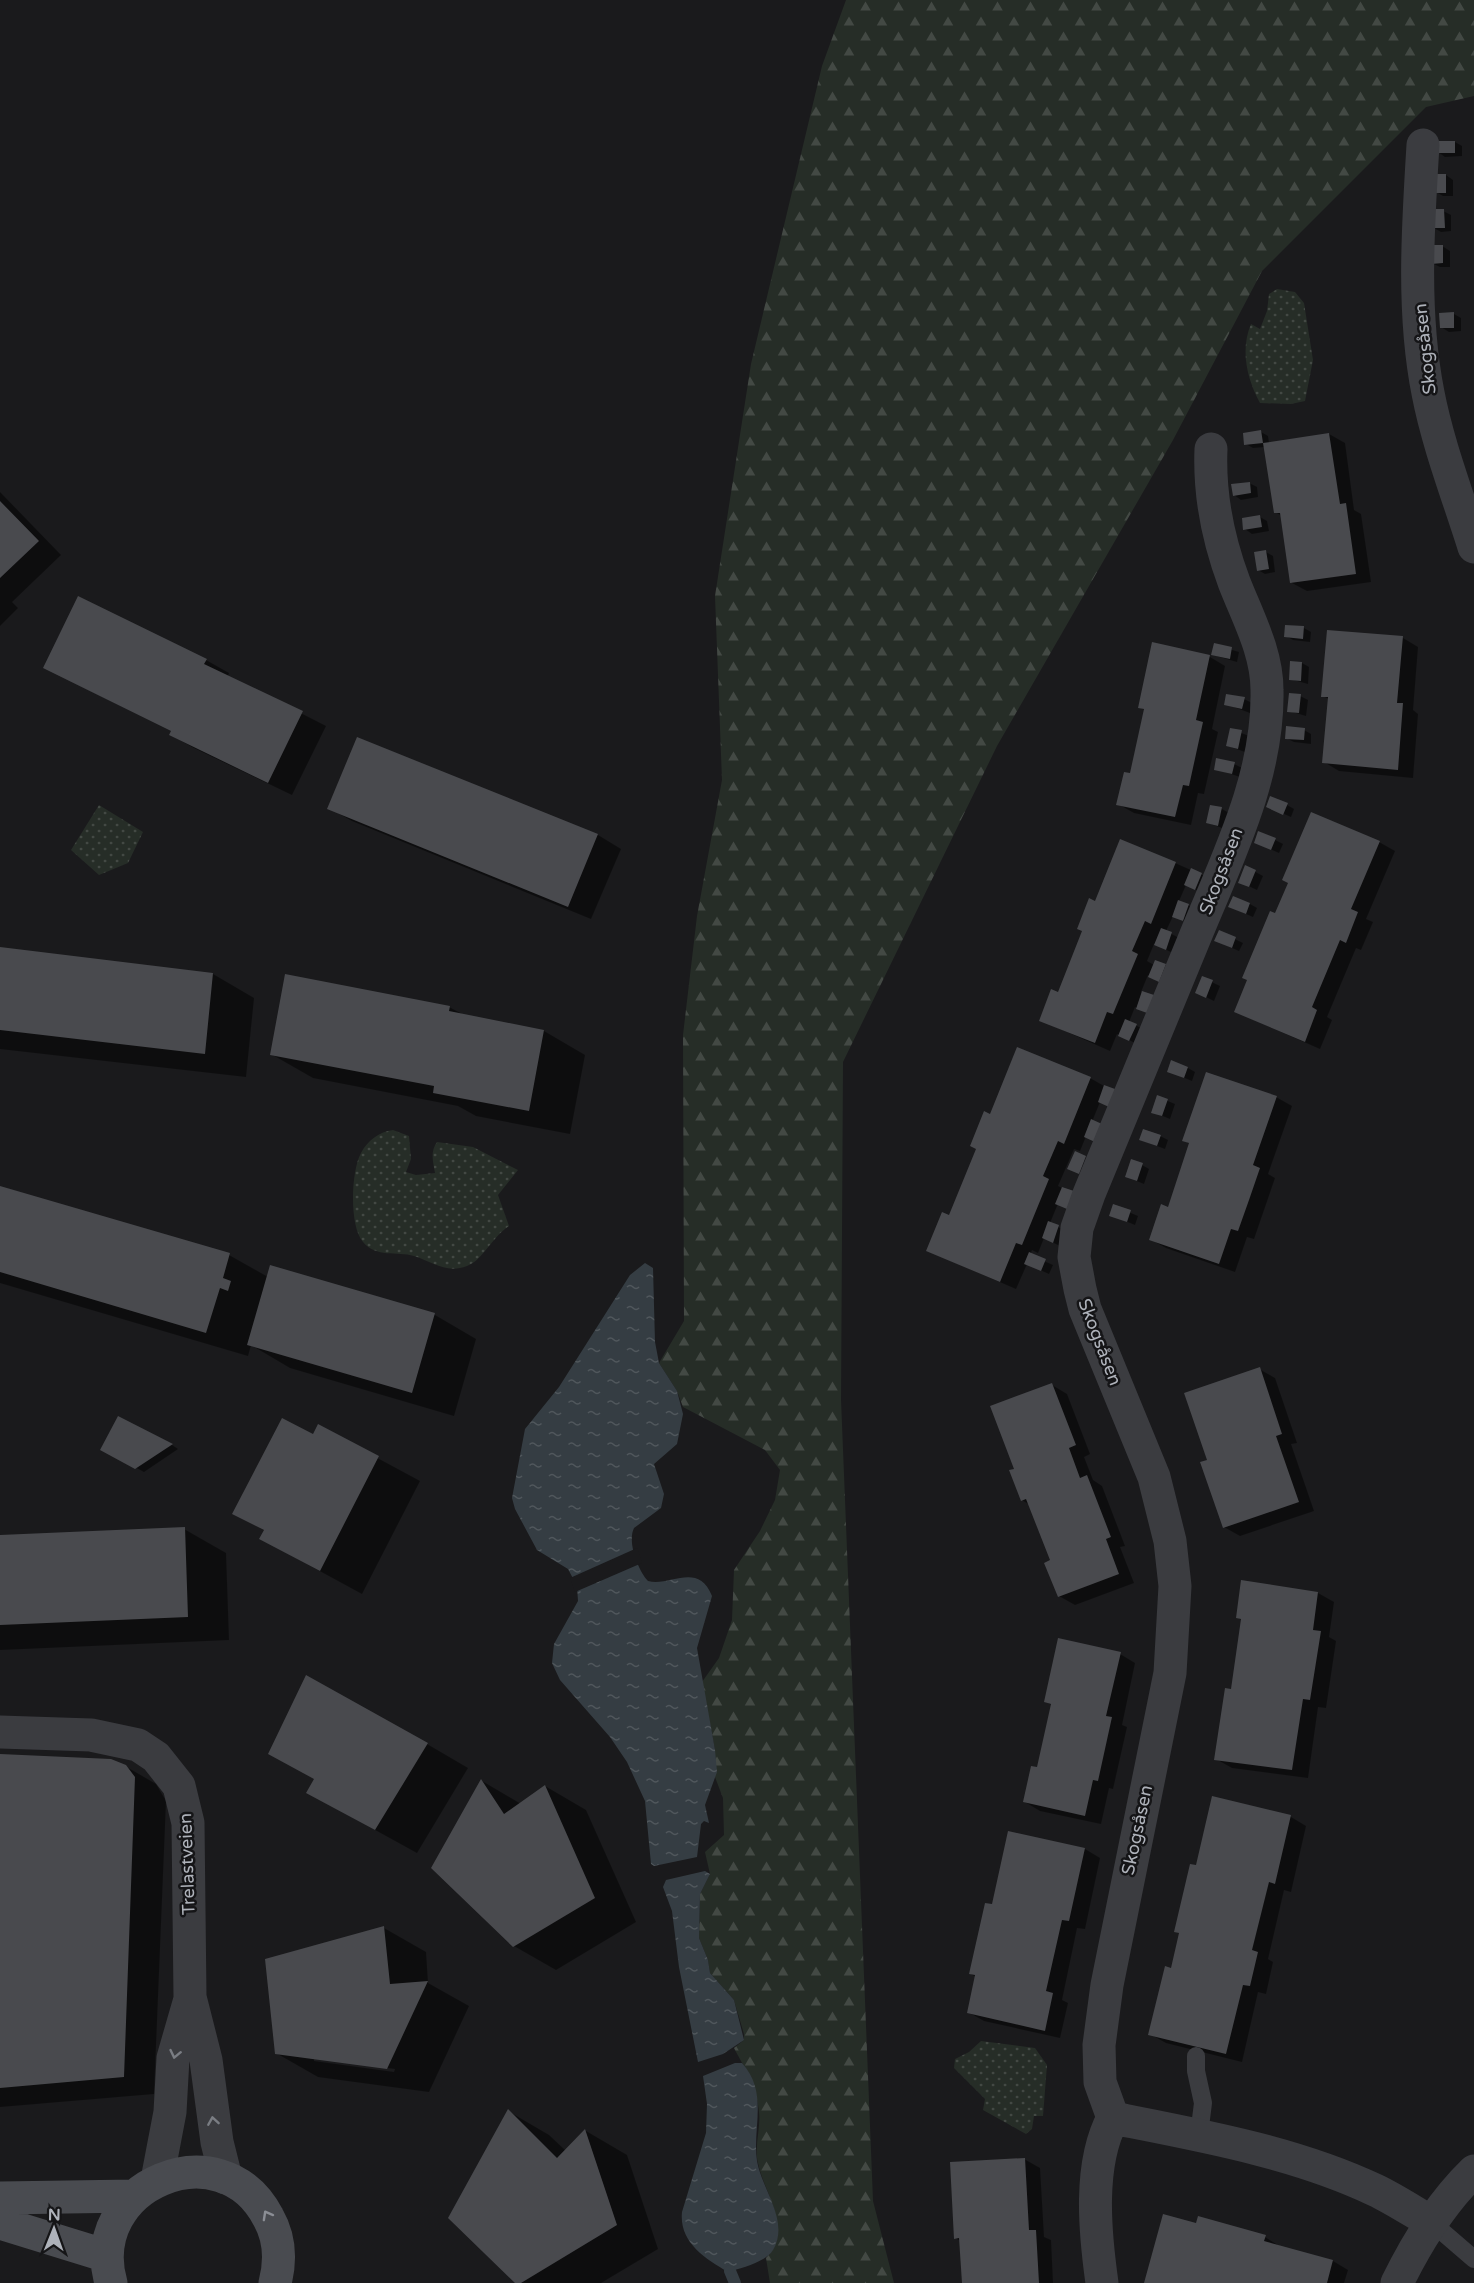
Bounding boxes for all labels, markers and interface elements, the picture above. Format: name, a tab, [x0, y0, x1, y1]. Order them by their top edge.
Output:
street label: Skogsåsen	[1409, 302, 1441, 396]
street label: Skogsåsen	[1194, 824, 1248, 918]
street label: Skogsåsen	[1073, 1295, 1127, 1389]
street label: Skogsåsen	[1117, 1783, 1157, 1877]
street label: Trelastveien	[174, 1813, 200, 1915]
one-way arrow	[169, 2049, 182, 2059]
one-way arrow	[208, 2116, 220, 2125]
north arrow	[24, 2199, 84, 2259]
text: N	[48, 2205, 61, 2225]
one-way arrow	[263, 2211, 274, 2222]

